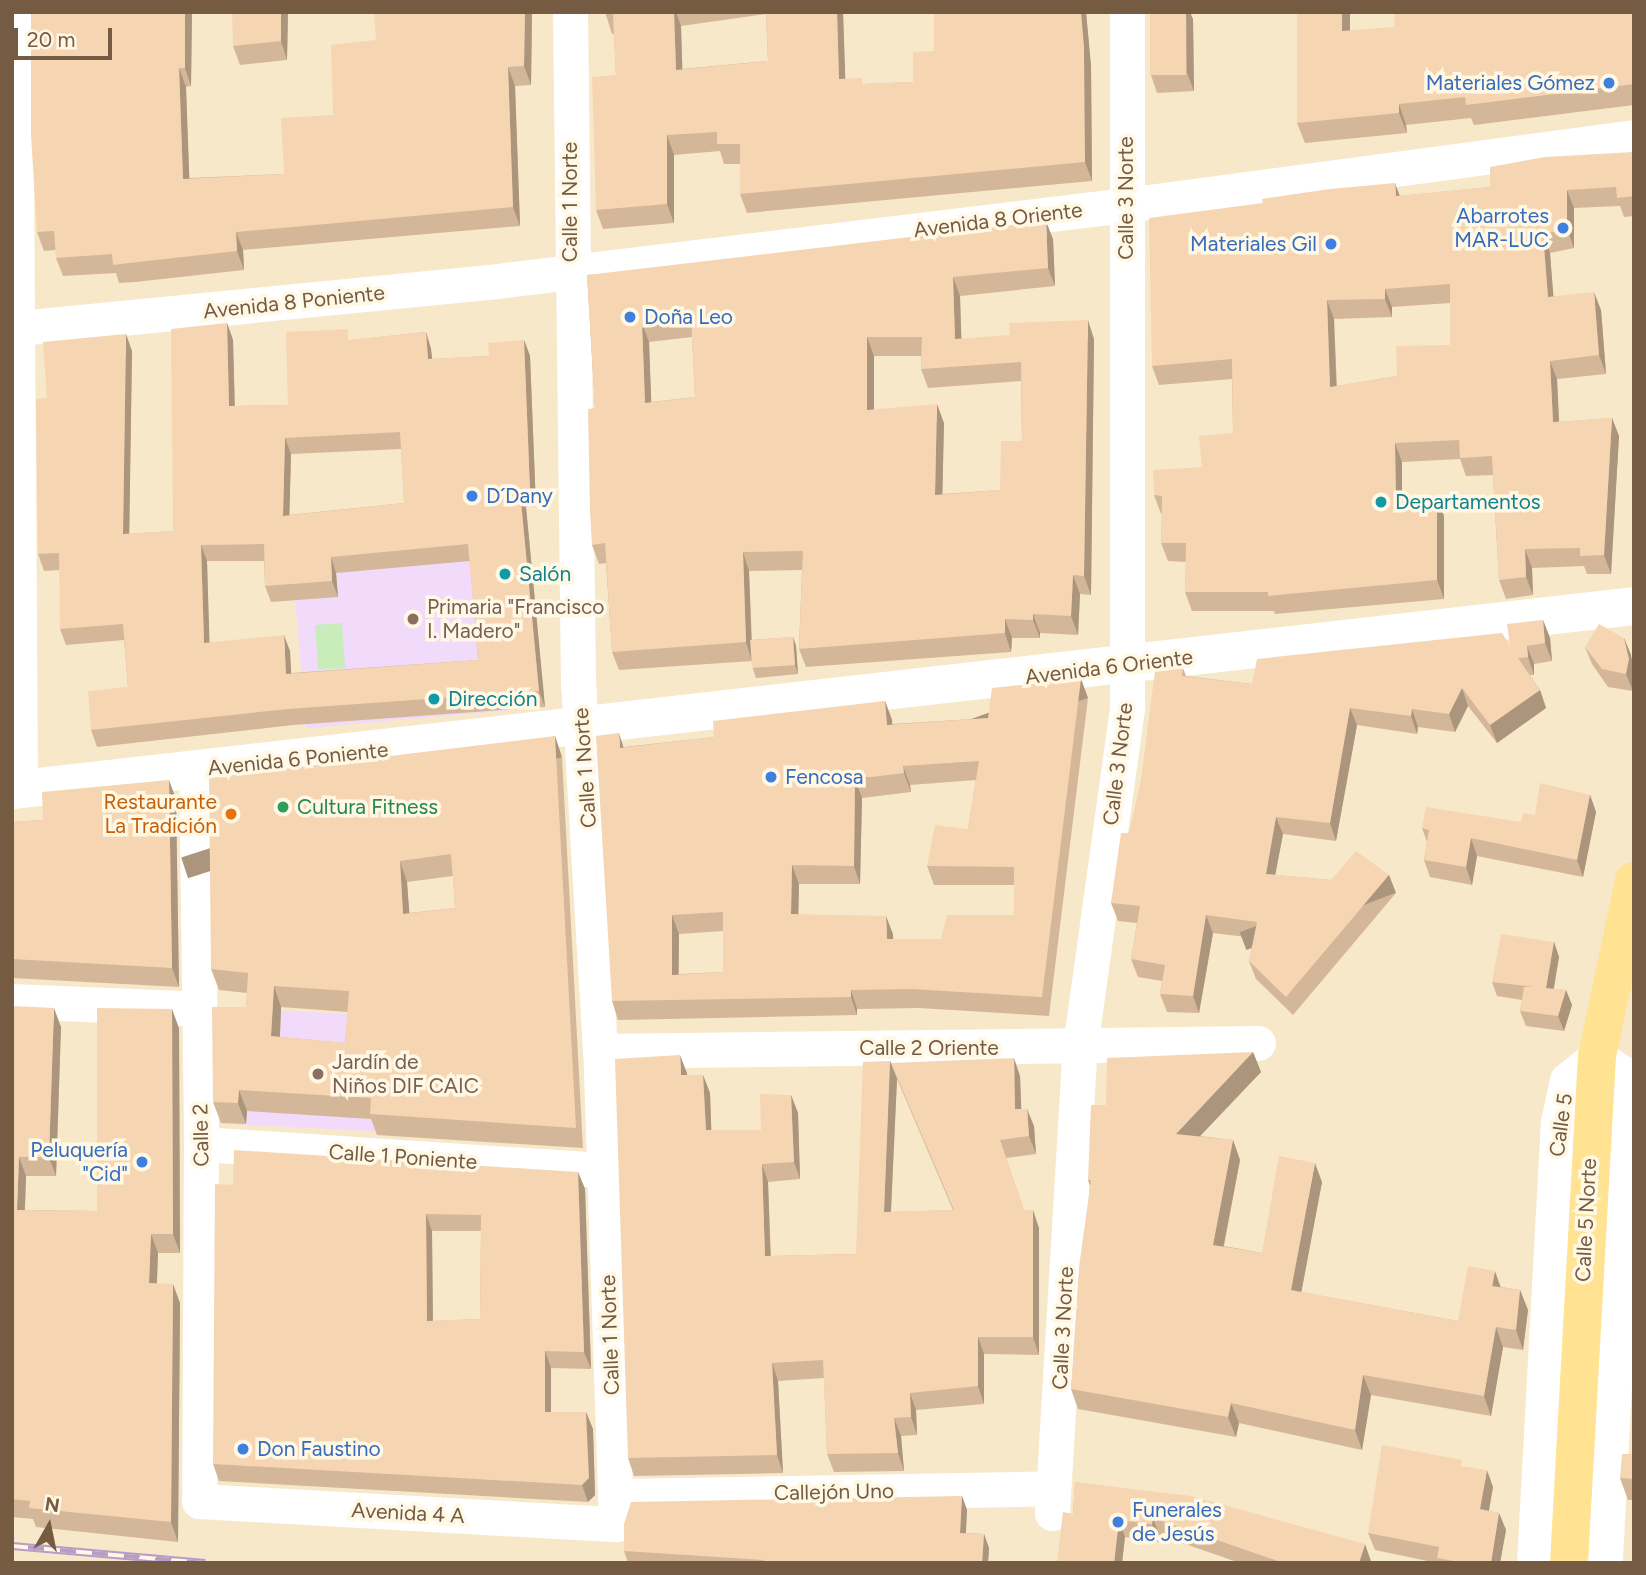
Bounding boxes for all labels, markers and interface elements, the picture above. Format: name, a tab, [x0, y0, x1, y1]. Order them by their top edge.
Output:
scale bar	[18, 14, 116, 58]
text: 20 m	[27, 27, 75, 52]
place label: Materiales Gómez	[1426, 70, 1595, 96]
marker: Materiales Gómez	[1601, 75, 1617, 91]
street label: Calle 3 Norte	[1113, 136, 1139, 260]
street label: Calle 1 Norte	[557, 142, 583, 262]
street label: Avenida 8 Oriente	[912, 197, 1084, 243]
place label: Abarrotes MAR-LUC	[1454, 203, 1549, 253]
marker: Abarrotes MAR-LUC	[1555, 220, 1571, 236]
place label: Materiales Gil	[1190, 231, 1317, 257]
marker: Materiales Gil	[1323, 236, 1339, 252]
street label: Avenida 8 Poniente	[202, 280, 386, 324]
place label: Doña Leo	[644, 304, 733, 330]
marker: Doña Leo	[622, 309, 638, 325]
place label: D´Dany	[486, 483, 553, 509]
marker: D´Dany	[464, 488, 480, 504]
place label: Departamentos	[1395, 489, 1541, 515]
marker: Departamentos	[1373, 494, 1389, 510]
place label: Salón	[519, 561, 571, 587]
marker: Salón	[497, 566, 513, 582]
place label: Primaria "Francisco I. Madero"	[427, 594, 604, 644]
marker: Primaria "Francisco I. Madero"	[405, 611, 421, 627]
street label: Avenida 6 Oriente	[1024, 644, 1194, 690]
place label: Dirección	[448, 686, 537, 712]
marker: Dirección	[426, 691, 442, 707]
street label: Calle 3 Norte	[1098, 701, 1138, 827]
street label: Calle 1 Norte	[568, 707, 602, 829]
street label: Avenida 6 Poniente	[207, 737, 389, 781]
place label: Fencosa	[785, 764, 864, 790]
marker: Fencosa	[763, 769, 779, 785]
place label: Restaurante La Tradición	[103, 789, 217, 839]
place label: Cultura Fitness	[297, 794, 438, 820]
marker: Cultura Fitness	[275, 799, 291, 815]
marker: Restaurante La Tradición	[223, 806, 239, 822]
street label: Calle 2 Oriente	[859, 1035, 999, 1061]
place label: Jardín de Niños DIF CAIC	[332, 1049, 479, 1099]
marker: Jardín de Niños DIF CAIC	[310, 1066, 326, 1082]
street label: Calle 5	[1544, 1092, 1578, 1158]
street label: Calle 2	[188, 1103, 214, 1167]
place label: Peluquería "Cid"	[30, 1137, 128, 1187]
street label: Calle 1 Poniente	[328, 1139, 478, 1175]
marker: Peluquería "Cid"	[134, 1154, 150, 1170]
street label: Calle 5 Norte	[1570, 1157, 1602, 1283]
street label: Calle 3 Norte	[1047, 1266, 1079, 1390]
street label: Calle 1 Norte	[595, 1274, 625, 1396]
place label: Don Faustino	[257, 1436, 381, 1462]
marker: Don Faustino	[235, 1441, 251, 1457]
street label: Callejón Uno	[774, 1478, 894, 1506]
north arrow	[14, 1491, 84, 1561]
text: N	[43, 1492, 61, 1517]
street label: Avenida 4 A	[351, 1497, 465, 1529]
place label: Funerales de Jesús	[1132, 1497, 1222, 1547]
marker: Funerales de Jesús	[1110, 1514, 1126, 1530]

